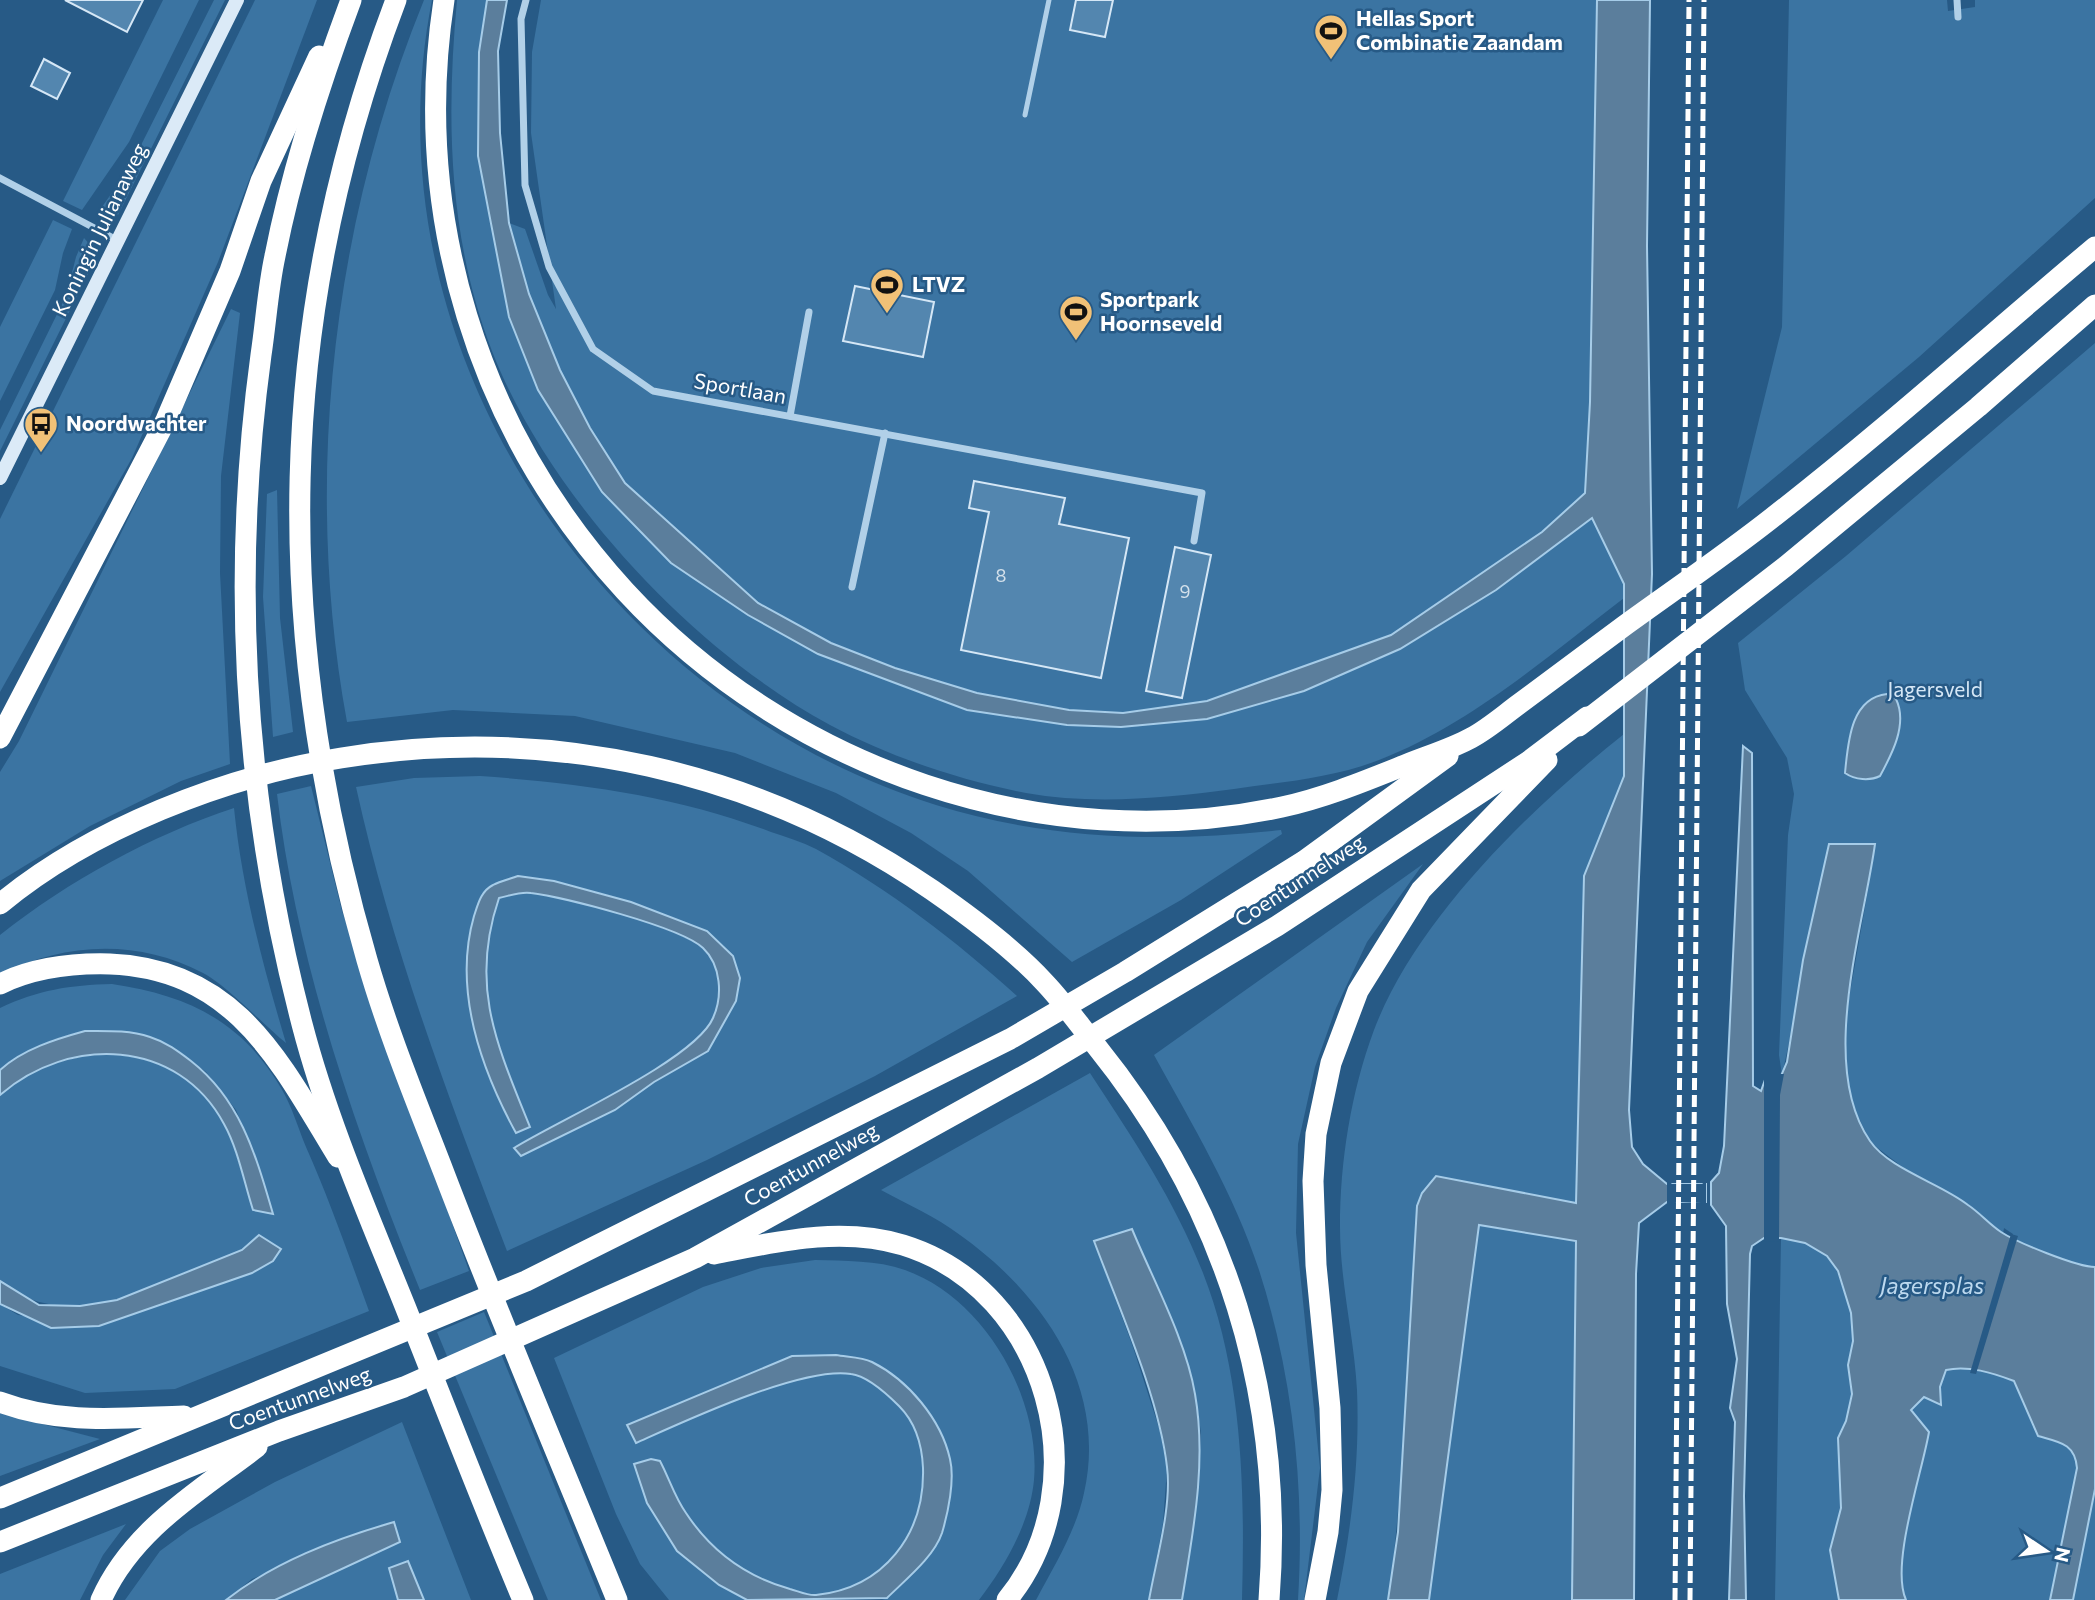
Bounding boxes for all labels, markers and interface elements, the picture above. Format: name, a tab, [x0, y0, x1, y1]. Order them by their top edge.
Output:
place label: Hellas Sport Combinatie Zaandam	[1356, 5, 1563, 54]
sports icon: Hellas Sport Combinatie Zaandam	[1312, 12, 1350, 61]
street label: Koningin Julianaweg	[46, 139, 151, 320]
sports icon: LTVZ	[868, 266, 906, 315]
place label: LTVZ	[912, 271, 965, 296]
place label: Sportpark Hoornseveld	[1100, 286, 1222, 335]
sports icon: Sportpark Hoornseveld	[1057, 293, 1095, 342]
street label: Sportlaan	[692, 367, 789, 408]
bus stop icon: Noordwachter	[22, 405, 60, 454]
place label: Noordwachter	[66, 410, 207, 435]
house number: 8	[996, 564, 1007, 586]
house number: 9	[1180, 580, 1190, 602]
park label: Jagersveld	[1887, 676, 1983, 701]
street label: Coentunnelweg	[1230, 828, 1369, 931]
street label: Coentunnelweg	[739, 1116, 882, 1211]
water label: Jagersplas	[1878, 1271, 1984, 1299]
street label: Coentunnelweg	[225, 1360, 374, 1435]
north arrow	[2011, 1516, 2081, 1586]
text: N	[2050, 1545, 2076, 1564]

